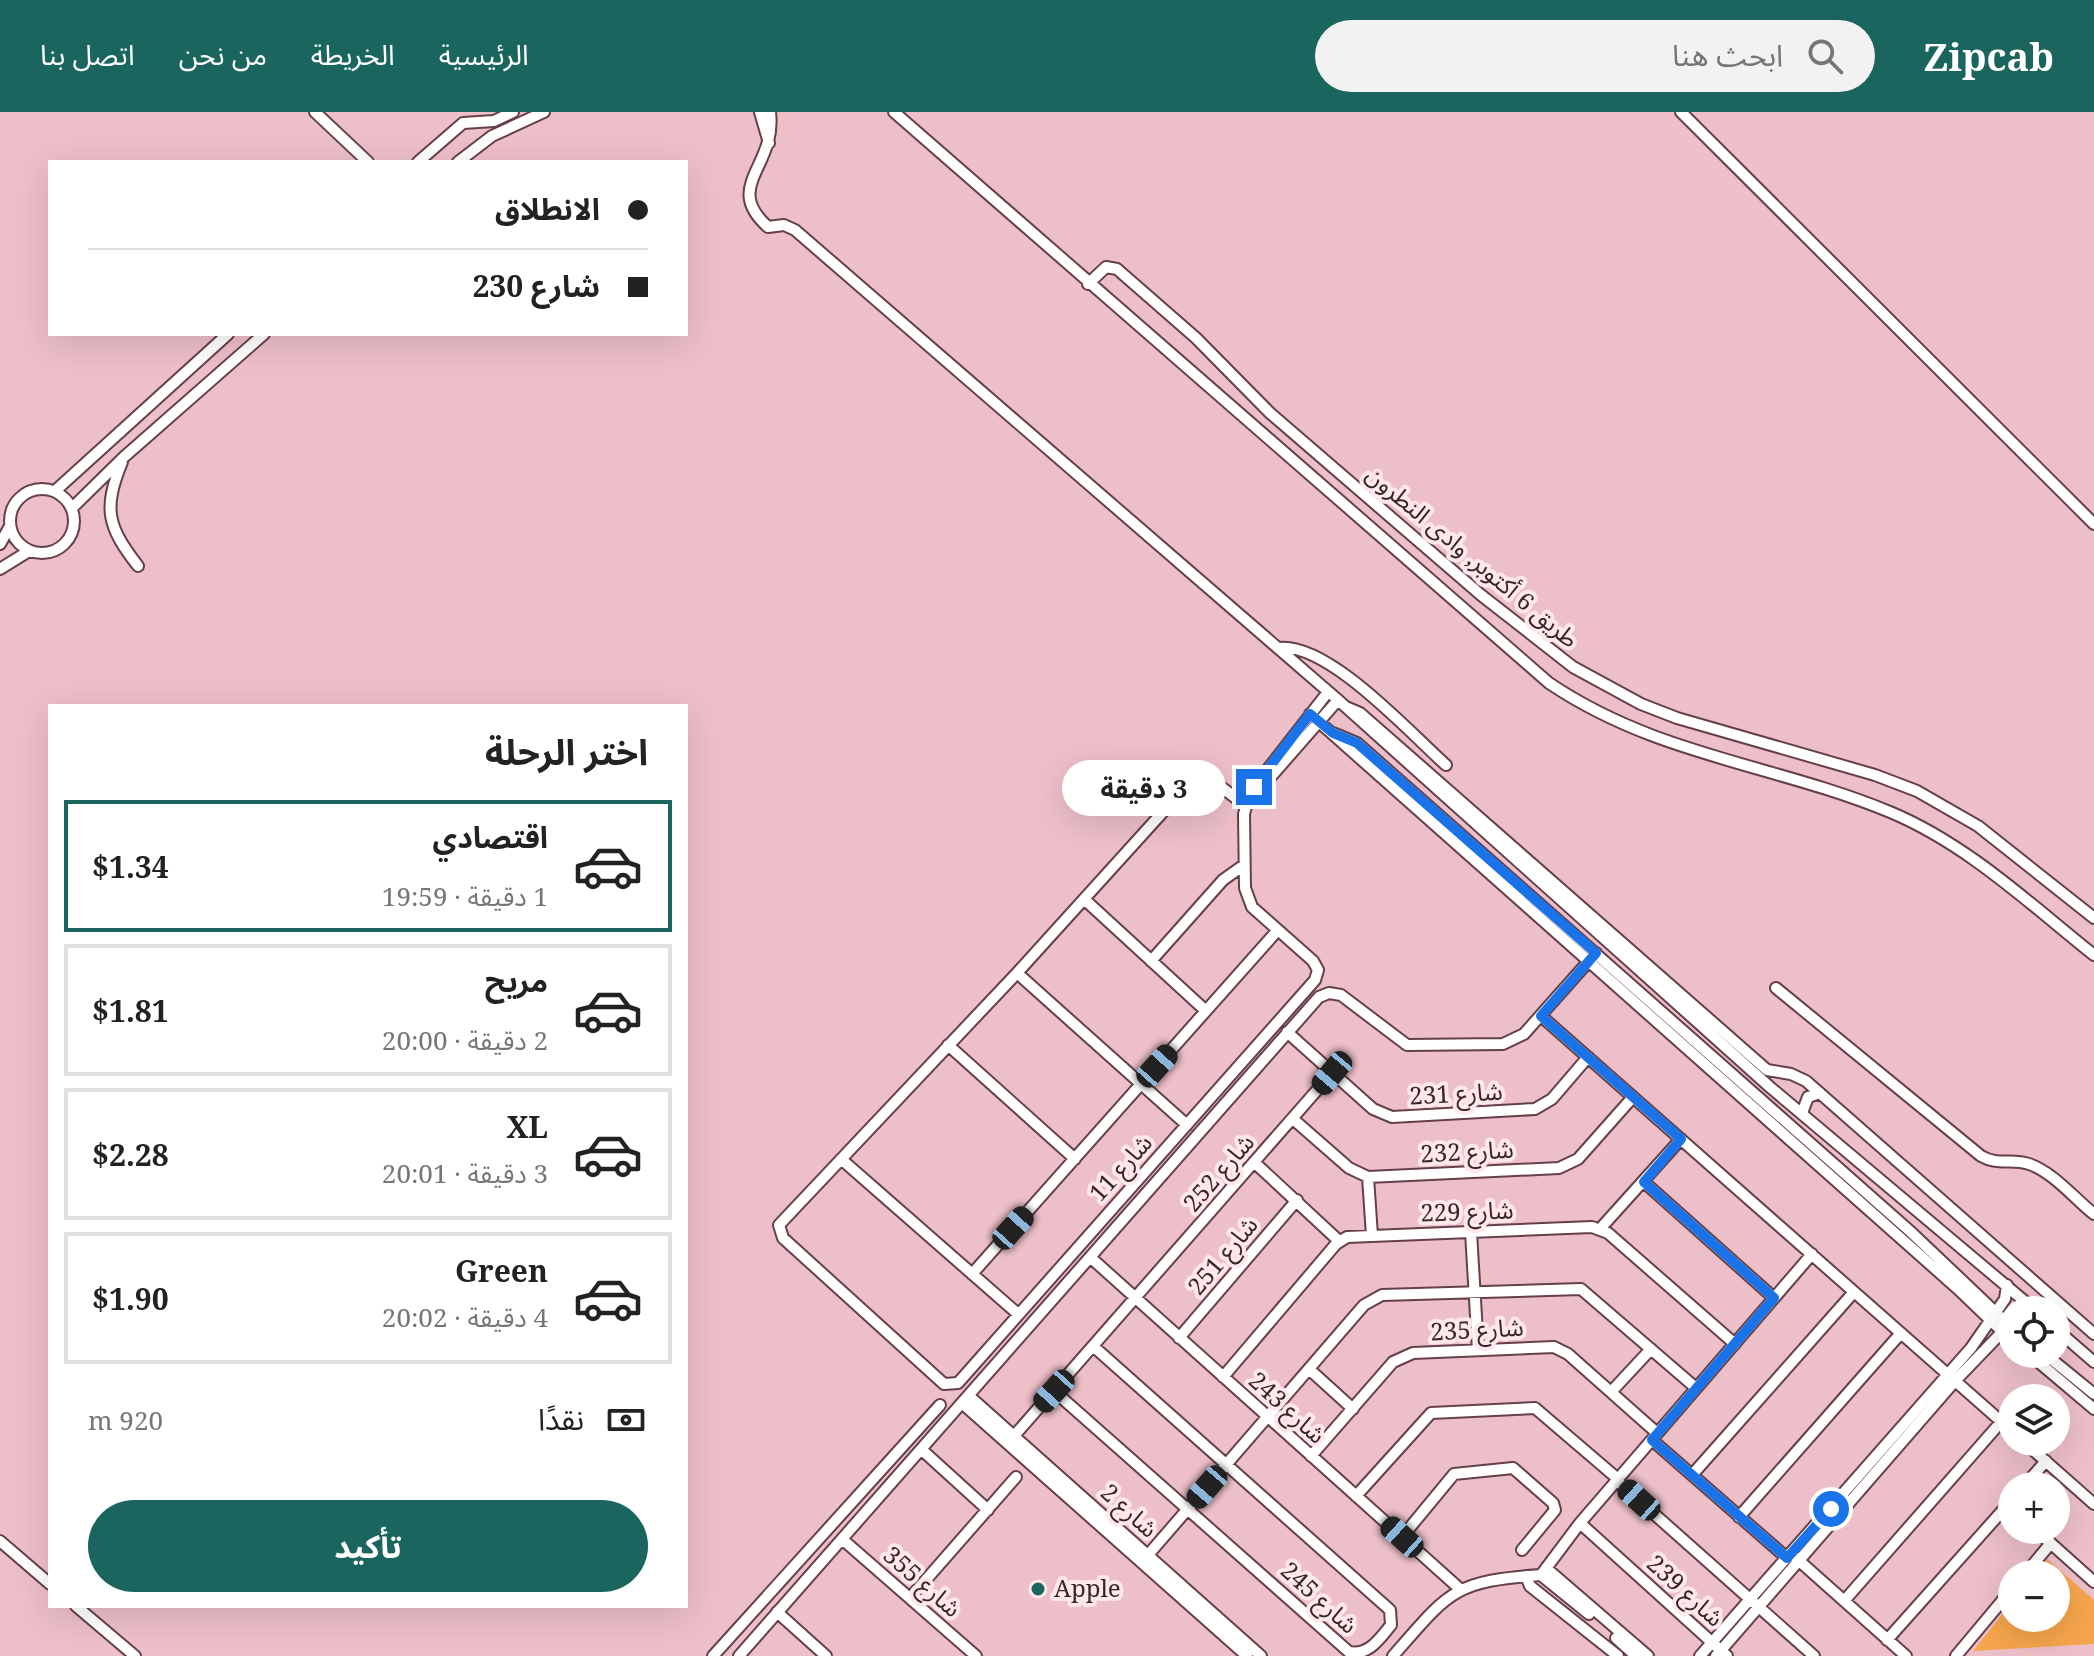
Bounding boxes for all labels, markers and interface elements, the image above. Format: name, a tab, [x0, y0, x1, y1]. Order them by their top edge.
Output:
search box	[1315, 20, 1875, 92]
text: Zipcab	[1923, 30, 2054, 82]
text: ابحث هنا	[1672, 34, 1783, 75]
icon: search	[1803, 34, 1847, 78]
text: اتصل بنا	[40, 35, 135, 73]
text: من نحن	[179, 35, 267, 73]
text: الخريطة	[311, 35, 395, 73]
text: الرئيسية	[439, 35, 529, 73]
text: الانطلاق	[495, 188, 600, 229]
text: شارع 230	[472, 265, 600, 306]
street label: طريق 6 أكتوبر, وادى النطرون	[1360, 457, 1586, 655]
text: اختر الرحلة	[485, 727, 648, 776]
callout: 3 دقيقة	[1062, 759, 1226, 815]
route end	[1236, 769, 1272, 805]
text: 3 دقيقة	[1101, 770, 1187, 806]
text: اقتصادي	[433, 816, 548, 857]
icon: car	[572, 830, 644, 902]
text: $1.34	[92, 846, 169, 887]
text: 1 دقيقة · 19:59	[382, 878, 548, 914]
text: مريح	[485, 960, 548, 1001]
icon: car	[572, 974, 644, 1046]
text: $1.81	[92, 990, 169, 1031]
text: 2 دقيقة · 20:00	[382, 1022, 548, 1058]
car	[1132, 1040, 1182, 1092]
car	[1307, 1047, 1357, 1099]
street label: شارع 231	[1408, 1074, 1503, 1113]
text: XL	[506, 1106, 548, 1147]
icon: car	[572, 1118, 644, 1190]
street label: شارع 11	[1081, 1126, 1160, 1209]
street label: شارع 252	[1175, 1126, 1262, 1219]
street label: شارع 232	[1419, 1132, 1514, 1171]
text: $2.28	[92, 1134, 169, 1175]
text: 3 دقيقة · 20:01	[382, 1155, 548, 1191]
street label: شارع 229	[1420, 1192, 1514, 1231]
car	[988, 1202, 1038, 1254]
street label: شارع 251	[1179, 1209, 1266, 1303]
text: Green	[455, 1250, 548, 1291]
icon: car	[572, 1262, 644, 1334]
text: $1.90	[92, 1278, 169, 1319]
map controls	[1998, 1296, 2070, 1632]
button: locate	[1998, 1296, 2070, 1368]
text: 4 دقيقة · 20:02	[382, 1299, 548, 1335]
street label: شارع 235	[1429, 1310, 1524, 1349]
street label: شارع 243	[1241, 1363, 1334, 1452]
car	[1029, 1365, 1079, 1417]
button: layers	[1998, 1384, 2070, 1456]
text: نقدًا	[538, 1398, 584, 1439]
icon: cash	[604, 1398, 648, 1442]
text: 920 m	[88, 1402, 163, 1438]
car	[1182, 1461, 1232, 1513]
button: +	[1998, 1472, 2070, 1544]
street label: شارع 2	[1093, 1475, 1166, 1546]
car	[1613, 1475, 1665, 1525]
route start	[1813, 1491, 1849, 1527]
button: تأكيد	[88, 1500, 648, 1592]
car	[1376, 1512, 1428, 1562]
street label: شارع 355	[876, 1538, 969, 1625]
street label: شارع 239	[1639, 1546, 1732, 1635]
street label: شارع 245	[1273, 1553, 1366, 1642]
button: −	[1998, 1560, 2070, 1632]
place label: Apple	[1054, 1571, 1121, 1604]
marker: Apple	[1029, 1580, 1047, 1598]

